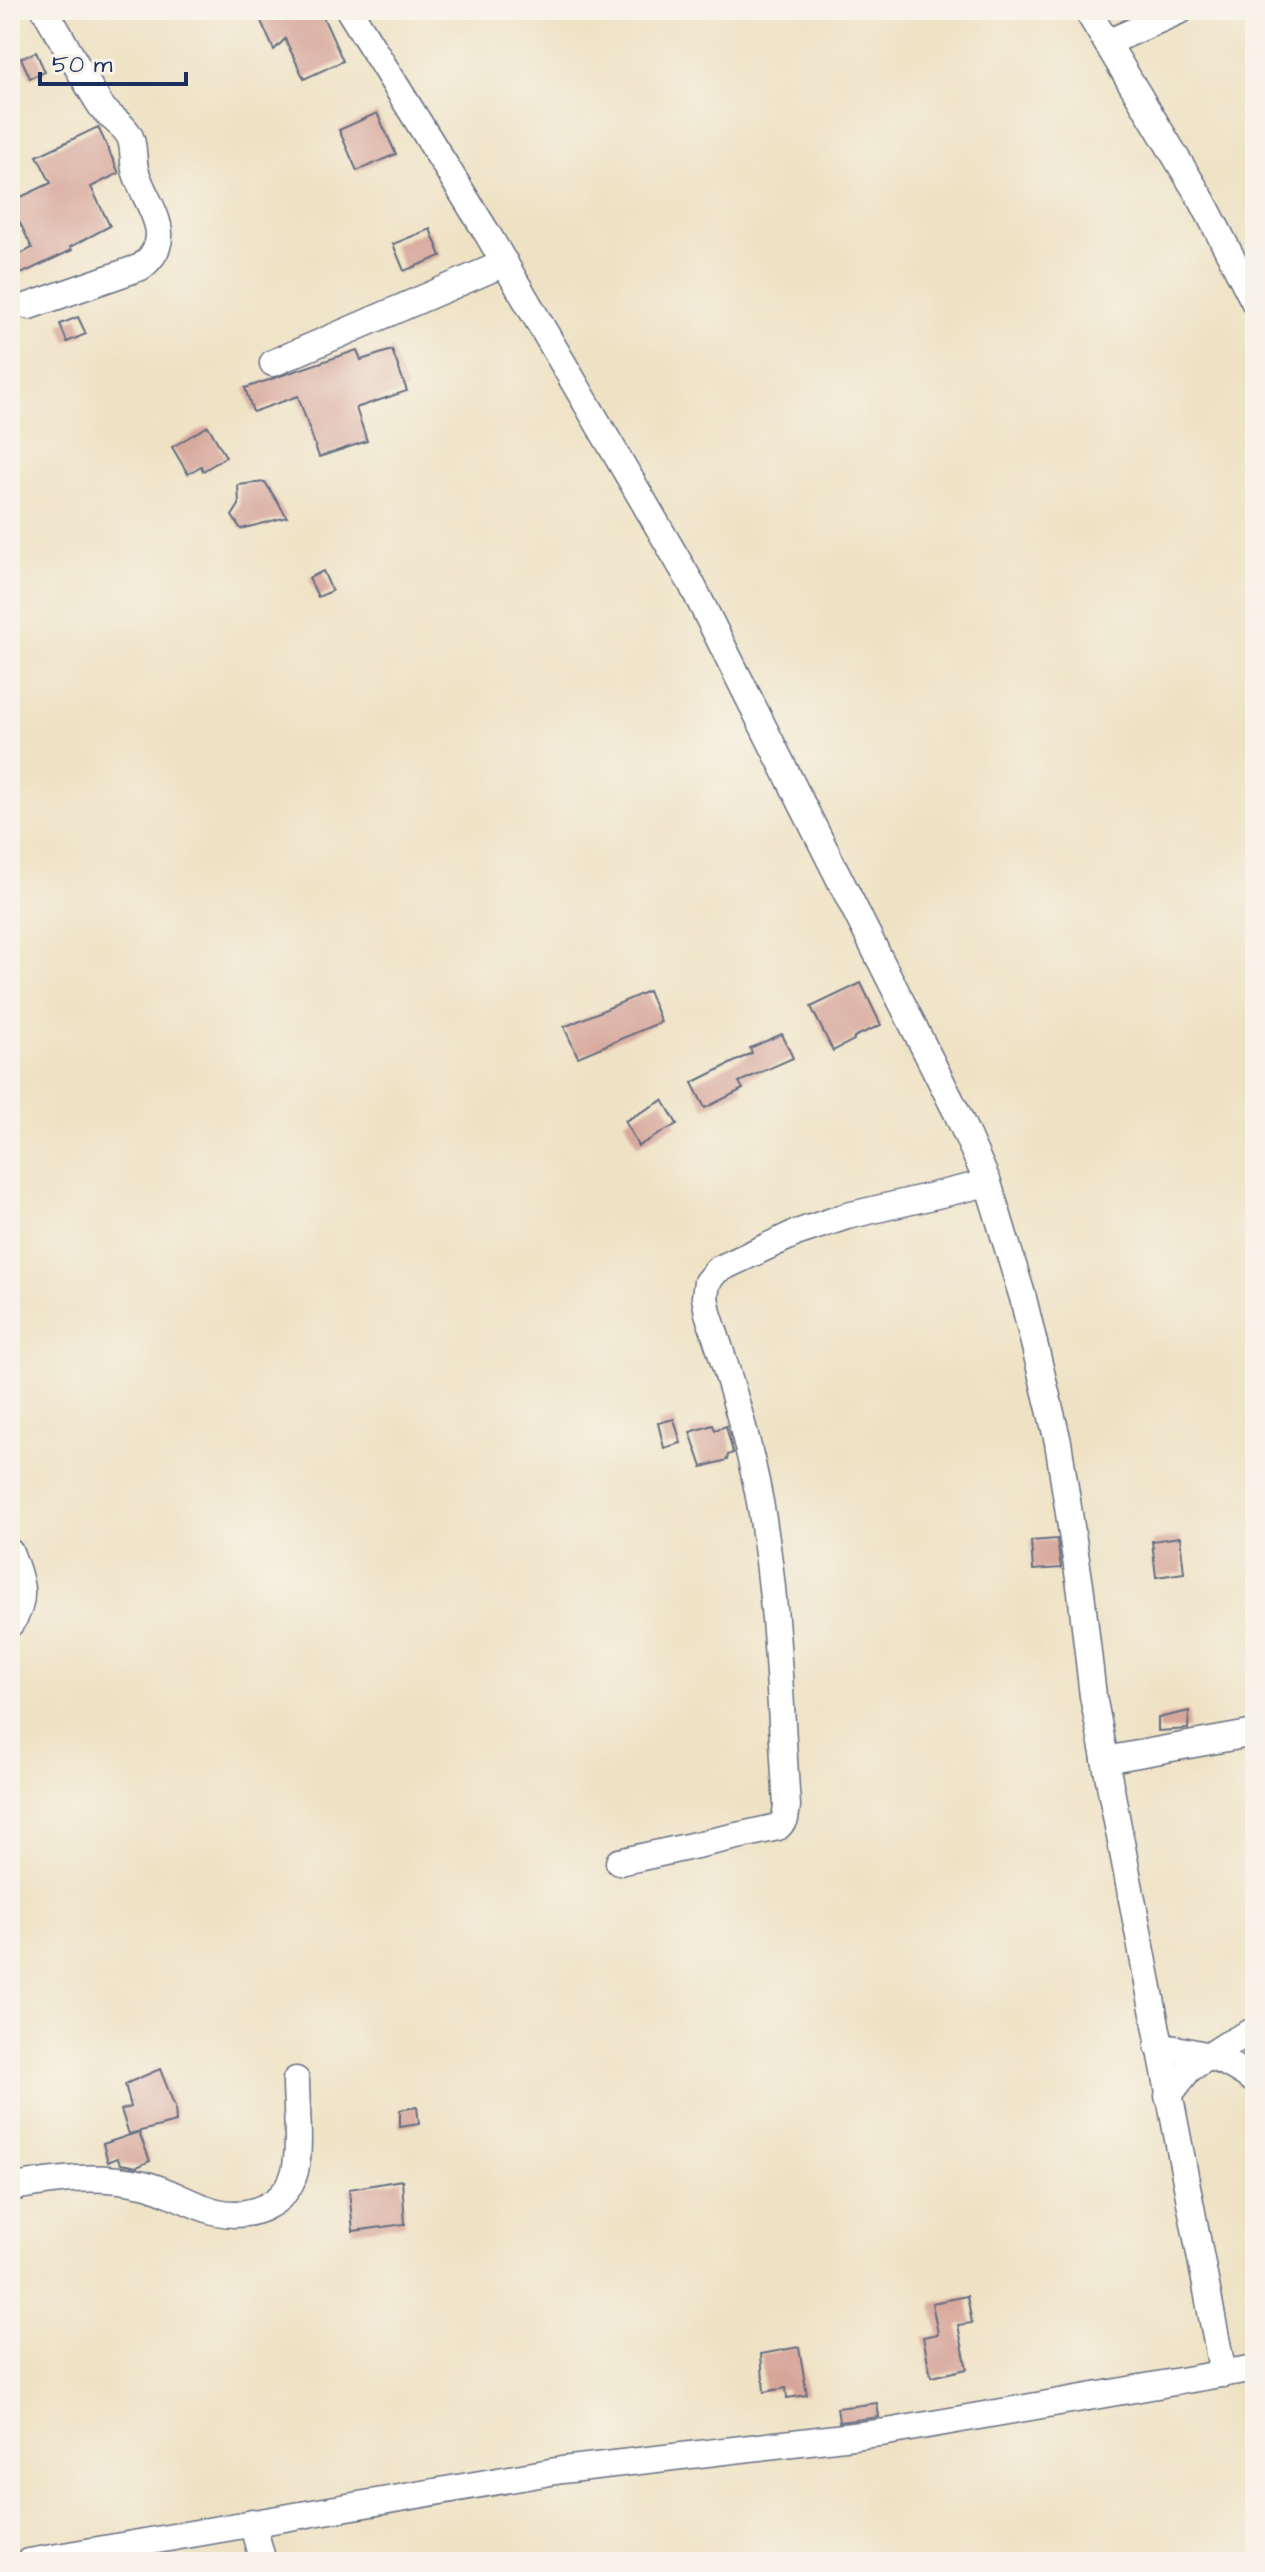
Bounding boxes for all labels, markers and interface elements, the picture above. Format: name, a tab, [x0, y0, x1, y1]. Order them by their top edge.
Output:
scale bar	[40, 36, 186, 86]
text: 50 m	[52, 48, 113, 82]

